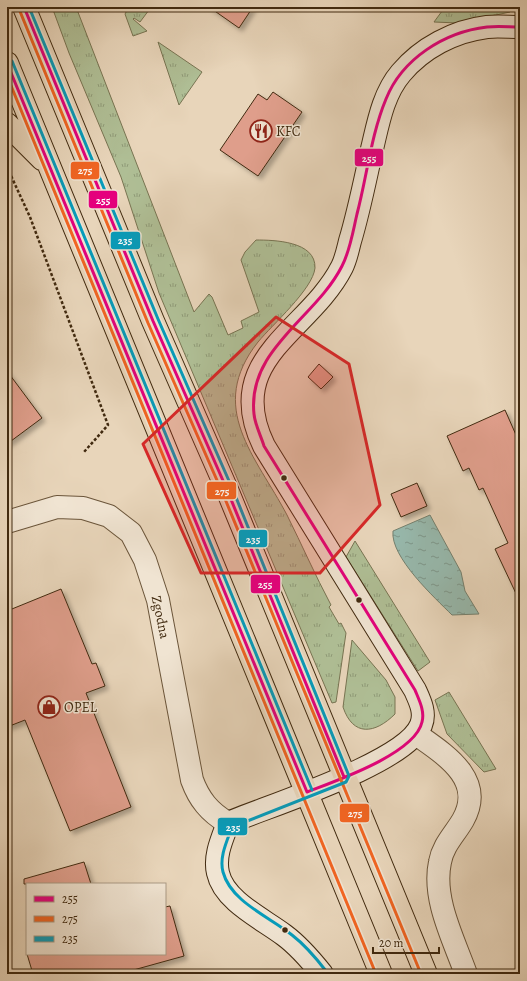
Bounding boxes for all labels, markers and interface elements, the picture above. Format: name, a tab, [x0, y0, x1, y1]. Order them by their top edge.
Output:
restaurant icon: KFC	[248, 118, 274, 144]
place label: KFC	[276, 122, 301, 141]
line badge: 255	[354, 148, 384, 167]
text: 255	[362, 151, 377, 166]
line badge: 275	[70, 161, 100, 180]
text: 275	[78, 163, 93, 178]
line badge: 255	[88, 190, 118, 209]
text: 255	[96, 193, 111, 208]
line badge: 235	[110, 231, 141, 250]
text: 235	[118, 233, 133, 248]
unlabelled marker	[279, 473, 289, 483]
line badge: 275	[206, 481, 237, 500]
text: 275	[215, 484, 230, 499]
line badge: 235	[238, 529, 268, 548]
text: 235	[246, 532, 261, 547]
line badge: 255	[250, 574, 281, 594]
text: 255	[258, 577, 273, 592]
street label: Zgodna	[147, 594, 174, 641]
unlabelled marker	[354, 595, 364, 605]
shop icon: OPEL	[36, 694, 62, 720]
place label: OPEL	[64, 698, 98, 717]
line badge: 275	[339, 803, 370, 823]
text: 275	[348, 806, 363, 821]
line badge: 235	[217, 817, 248, 836]
text: 235	[226, 820, 241, 835]
legend	[26, 883, 166, 955]
text: 255	[62, 891, 78, 907]
text: 275	[62, 911, 78, 927]
unlabelled marker	[280, 925, 290, 935]
scale bar	[373, 929, 439, 955]
text: 235	[62, 931, 78, 947]
text: 20 m	[379, 935, 403, 951]

